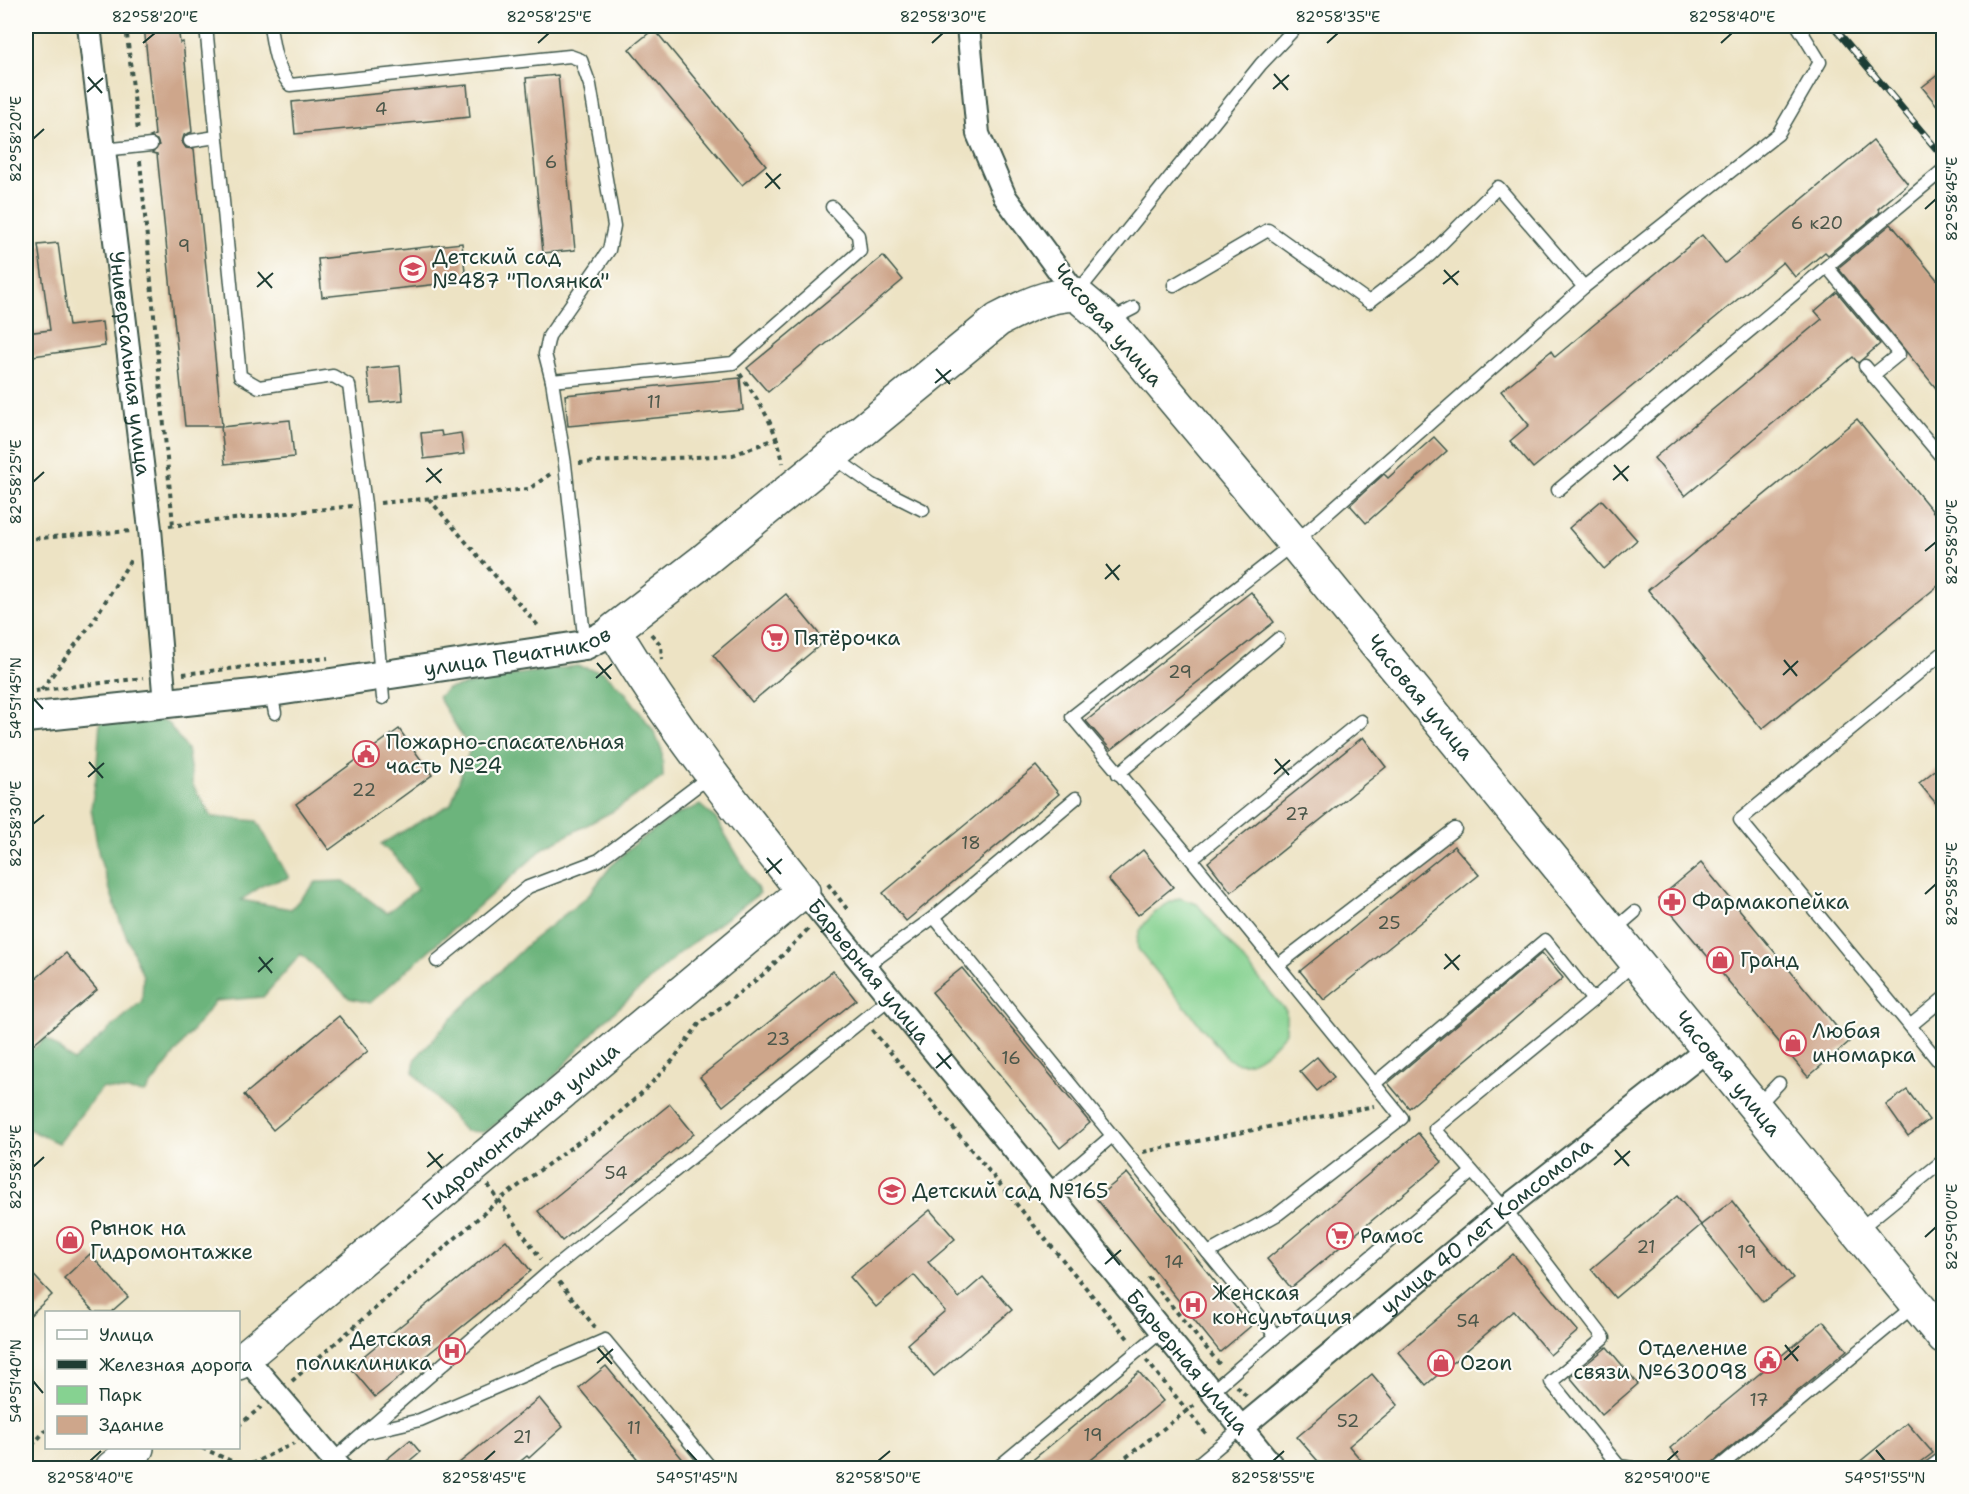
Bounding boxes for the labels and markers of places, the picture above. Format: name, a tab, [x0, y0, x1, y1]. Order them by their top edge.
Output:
place label: Детский сад №487 "Полянка"	[432, 243, 610, 295]
school or university icon: Детский сад №487 "Полянка"	[398, 254, 428, 284]
supermarket icon: Пятёрочка	[760, 623, 790, 653]
place label: Пятёрочка	[794, 624, 900, 652]
place label: Пожарно-спасательная часть №24	[386, 728, 625, 780]
public building icon: Пожарно-спасательная часть №24	[351, 739, 381, 769]
pharmacy icon: Фармакопейка	[1657, 887, 1687, 917]
place label: Фармакопейка	[1692, 888, 1849, 916]
shop icon: Гранд	[1705, 945, 1735, 975]
place label: Гранд	[1740, 946, 1799, 974]
place label: Любая иномарка	[1812, 1017, 1916, 1069]
shop icon: Любая иномарка	[1778, 1028, 1808, 1058]
school or university icon: Детский сад №165	[877, 1176, 907, 1206]
place label: Детский сад №165	[912, 1177, 1109, 1205]
place label: Рынок на Гидромонтажке	[90, 1214, 253, 1266]
supermarket icon: Рамос	[1325, 1221, 1355, 1251]
place label: Рамос	[1360, 1222, 1424, 1250]
shop icon: Рынок на Гидромонтажке	[55, 1225, 85, 1255]
place label: Женская консультация	[1212, 1279, 1352, 1331]
hospital icon: Женская консультация	[1178, 1290, 1208, 1320]
place label: Детская поликлиника	[296, 1325, 432, 1377]
place label: Отделение связи №630098	[1573, 1334, 1748, 1386]
hospital icon: Детская поликлиника	[437, 1336, 467, 1366]
public building icon: Отделение связи №630098	[1753, 1345, 1783, 1375]
shop icon: Ozon	[1426, 1348, 1456, 1378]
place label: Ozon	[1460, 1349, 1512, 1377]

